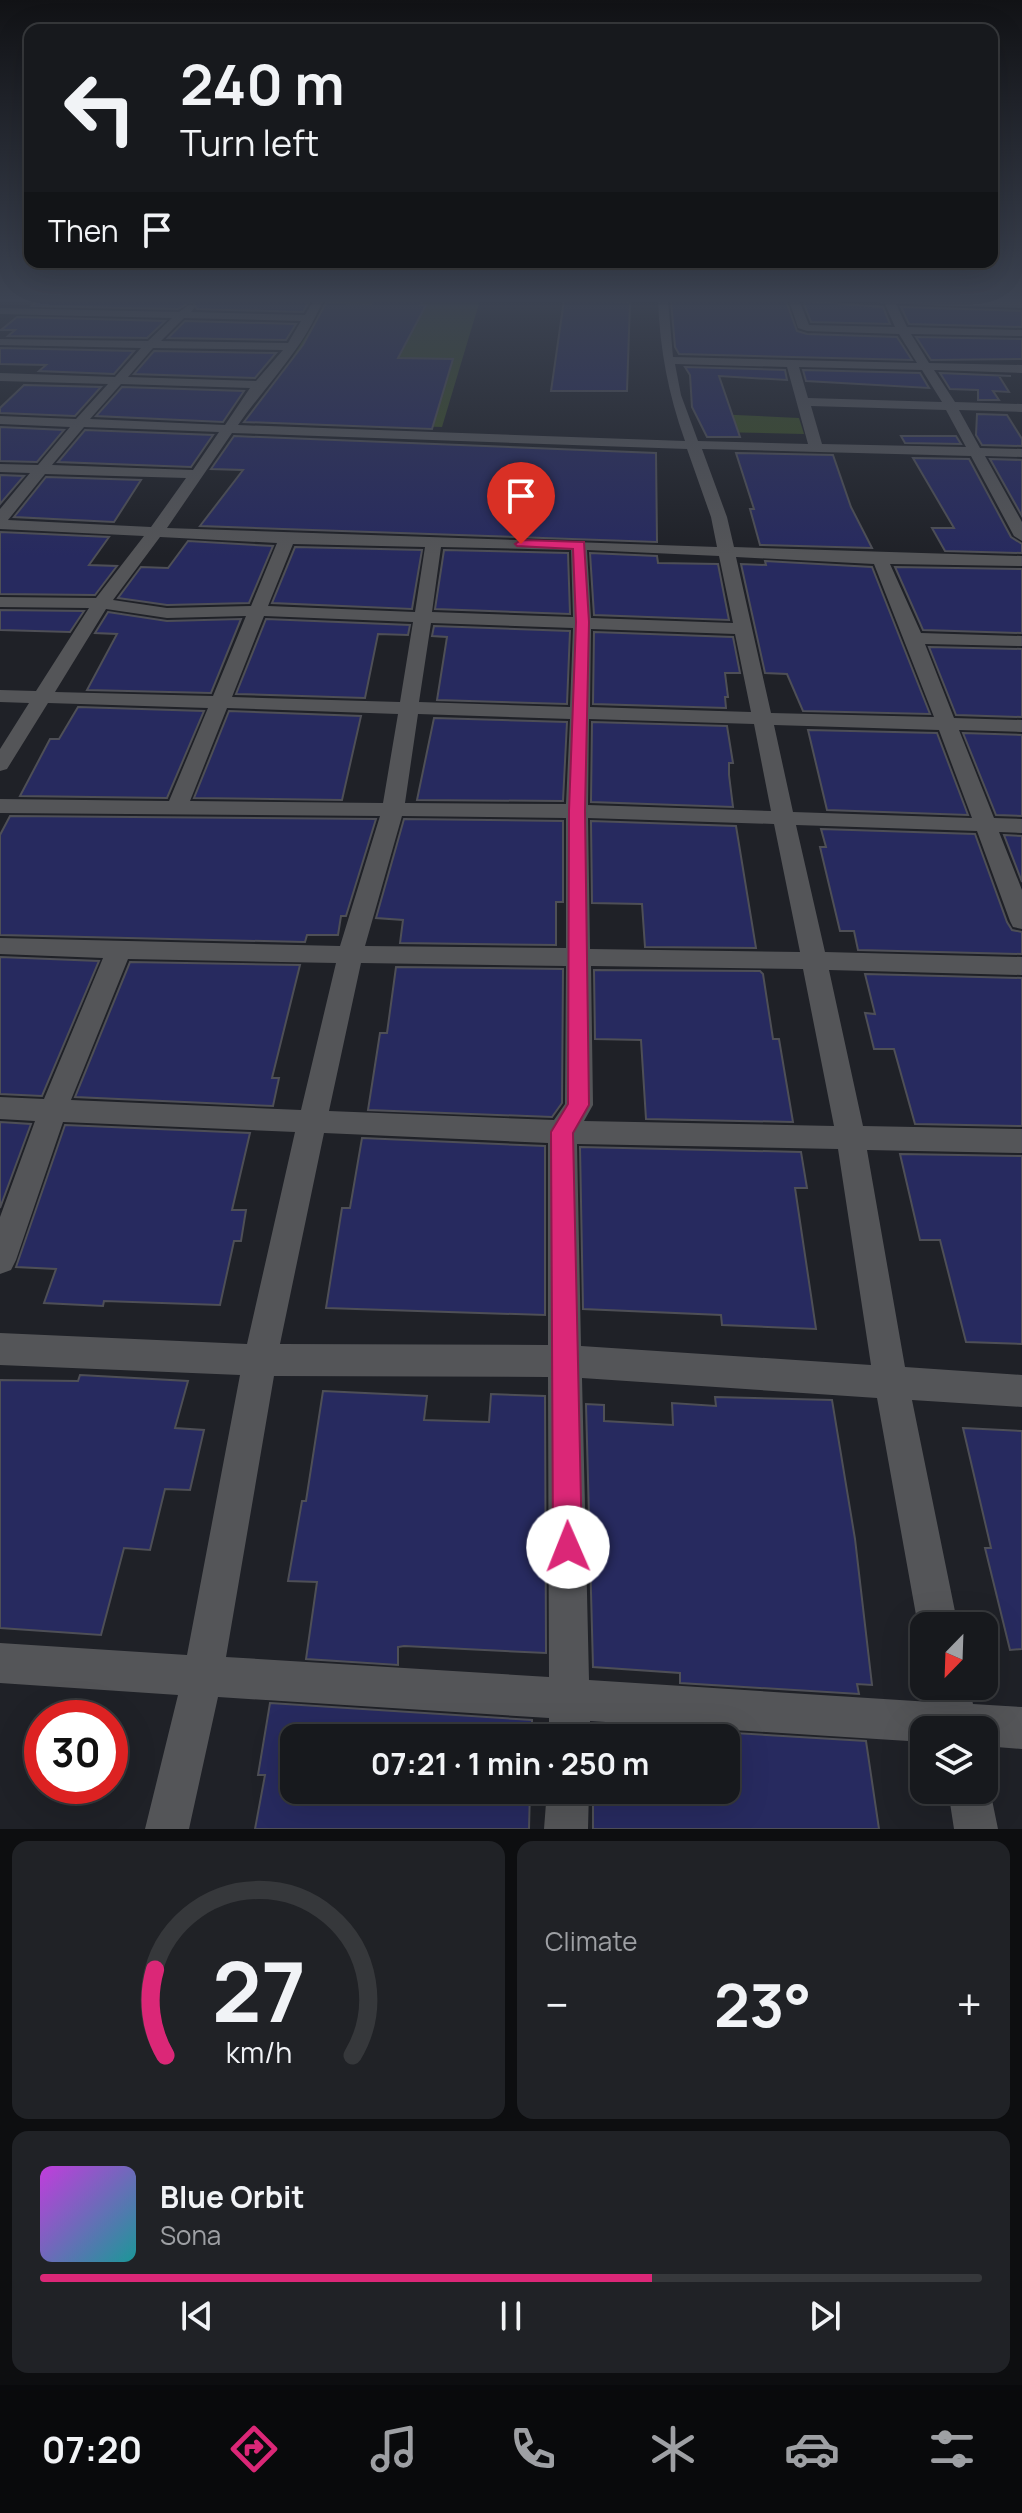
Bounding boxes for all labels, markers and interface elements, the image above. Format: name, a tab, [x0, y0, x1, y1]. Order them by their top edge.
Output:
text: 240 m	[180, 45, 345, 122]
icon: left	[48, 56, 152, 160]
text: Turn left	[180, 118, 319, 167]
icon: arrive	[135, 208, 179, 252]
text: Then	[48, 210, 119, 251]
pin	[487, 462, 555, 544]
icon: arrive	[499, 474, 543, 518]
position arrow	[526, 1505, 610, 1589]
north arrow	[910, 1612, 998, 1700]
map controls	[910, 1612, 998, 1804]
speed limit sign: 30	[24, 1700, 128, 1804]
button: layers	[910, 1716, 998, 1804]
text: 07:21 · 1 min · 250 m	[371, 1743, 649, 1784]
text: Climate	[545, 1923, 637, 1959]
text: 27	[212, 1933, 305, 2047]
text: 23°	[714, 1963, 812, 2045]
text: −	[545, 1974, 569, 2034]
text: +	[957, 1974, 982, 2034]
text: km/h	[225, 2033, 292, 2072]
text: Blue Orbit	[160, 2176, 305, 2217]
text: Sona	[160, 2217, 221, 2253]
icon: previous	[175, 2294, 219, 2338]
icon: pause	[489, 2294, 533, 2338]
icon: next	[803, 2294, 847, 2338]
icon: directions	[226, 2421, 282, 2477]
icon: music	[366, 2421, 422, 2477]
icon: phone	[505, 2421, 561, 2477]
icon: climate	[645, 2421, 701, 2477]
icon: car	[784, 2421, 840, 2477]
icon: filters	[924, 2421, 980, 2477]
text: 07:20	[42, 2425, 142, 2474]

